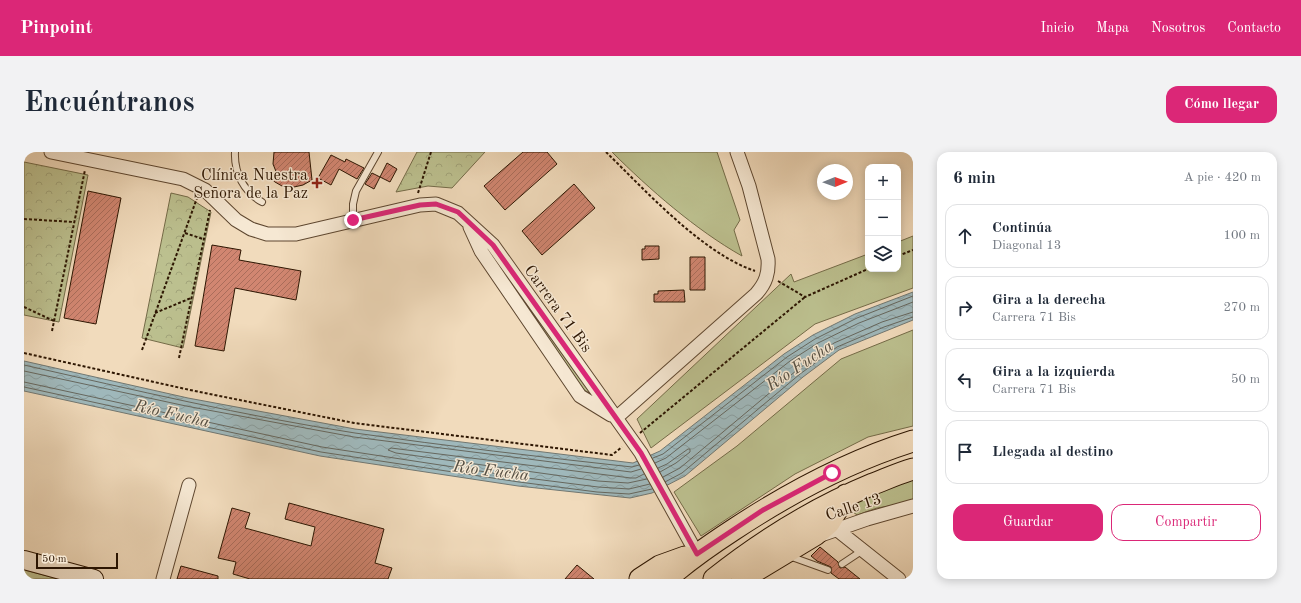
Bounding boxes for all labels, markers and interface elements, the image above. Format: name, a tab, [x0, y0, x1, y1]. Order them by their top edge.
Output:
text: Pinpoint	[20, 19, 93, 38]
text: Inicio	[1040, 21, 1074, 35]
text: Mapa	[1096, 21, 1129, 35]
text: Nosotros	[1151, 21, 1205, 35]
text: Contacto	[1227, 21, 1281, 35]
button: Cómo llegar	[1166, 86, 1277, 123]
text: Encuéntranos	[24, 90, 194, 118]
north arrow	[817, 164, 853, 200]
map controls	[865, 164, 901, 272]
button: +	[865, 164, 901, 200]
place label: Clínica Nuestra Señora de la Paz	[193, 168, 308, 202]
text: 6 min	[953, 170, 996, 187]
text: A pie · 420 m	[1184, 171, 1261, 184]
marker: Clínica Nuestra Señora de la Paz	[311, 177, 323, 189]
button: −	[865, 200, 901, 236]
route end	[344, 211, 362, 229]
text: Continúa	[992, 221, 1052, 236]
icon: ahead	[954, 225, 976, 247]
text: 100 m	[1223, 229, 1260, 242]
button: layers	[865, 236, 901, 272]
text: Diagonal 13	[992, 239, 1061, 252]
street label: Carrera 71 Bis	[521, 263, 594, 356]
text: Gira a la derecha	[992, 293, 1106, 308]
icon: right	[954, 297, 976, 319]
text: 270 m	[1223, 301, 1260, 314]
text: Carrera 71 Bis	[992, 311, 1076, 324]
water label: Río Fucha	[762, 338, 836, 395]
text: Gira a la izquierda	[992, 365, 1115, 380]
icon: left	[954, 369, 976, 391]
text: 50 m	[1231, 373, 1260, 386]
text: Carrera 71 Bis	[992, 383, 1076, 396]
water label: Río Fucha	[131, 397, 211, 431]
icon: arrive	[954, 441, 976, 463]
text: Llegada al destino	[992, 445, 1113, 460]
water label: Río Fucha	[451, 458, 530, 485]
route start	[823, 464, 841, 482]
street label: Calle 13	[824, 491, 884, 524]
button: Guardar	[953, 504, 1103, 541]
button: Compartir	[1111, 504, 1261, 541]
scale bar	[36, 551, 118, 570]
text: 50 m	[42, 554, 67, 565]

